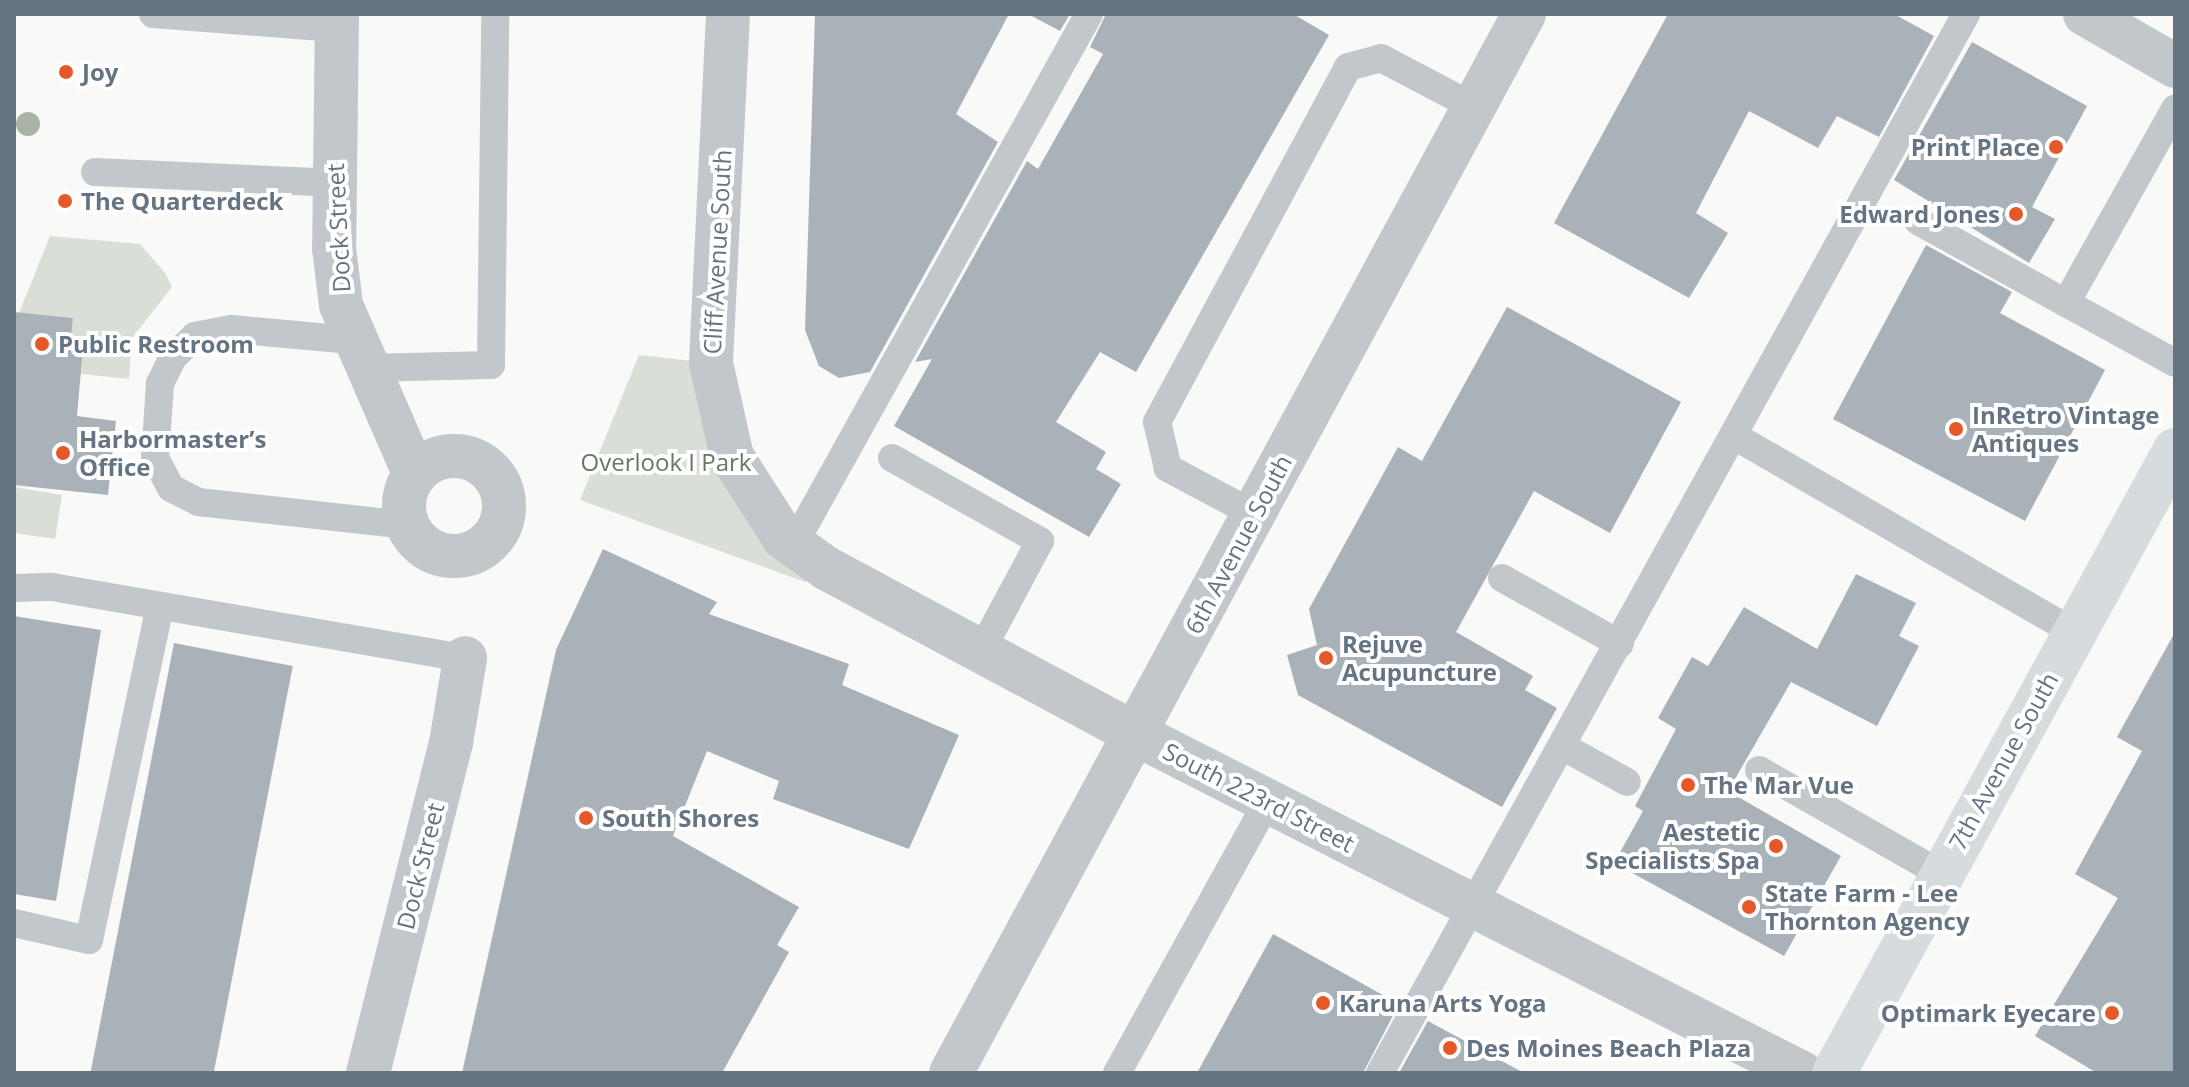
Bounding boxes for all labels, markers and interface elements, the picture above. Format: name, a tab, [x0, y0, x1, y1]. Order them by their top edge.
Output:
place label: Joy	[82, 58, 118, 86]
marker: Joy	[57, 63, 75, 81]
place label: Print Place	[1911, 133, 2040, 161]
marker: Print Place	[2047, 138, 2065, 156]
street label: Cliff Avenue South	[697, 149, 737, 355]
street label: Dock Street	[320, 163, 356, 293]
place label: The Quarterdeck	[81, 187, 283, 215]
marker: The Quarterdeck	[56, 192, 74, 210]
place label: Edward Jones	[1839, 200, 2000, 228]
marker: Edward Jones	[2007, 205, 2025, 223]
place label: Public Restroom	[58, 330, 254, 358]
marker: Public Restroom	[33, 335, 51, 353]
place label: InRetro Vintage Antiques	[1972, 401, 2160, 457]
marker: InRetro Vintage Antiques	[1947, 420, 1965, 438]
place label: Harbormaster’s Office	[79, 425, 266, 481]
marker: Harbormaster’s Office	[54, 444, 72, 462]
park label: Overlook I Park	[581, 448, 751, 476]
street label: 6th Avenue South	[1179, 450, 1297, 638]
place label: Rejuve Acupuncture	[1342, 630, 1497, 686]
marker: Rejuve Acupuncture	[1317, 649, 1335, 667]
street label: 7th Avenue South	[1942, 667, 2064, 855]
street label: South 223rd Street	[1159, 736, 1359, 858]
place label: The Mar Vue	[1704, 771, 1854, 799]
marker: The Mar Vue	[1679, 776, 1697, 794]
street label: Dock Street	[390, 800, 450, 932]
place label: South Shores	[602, 804, 759, 832]
marker: South Shores	[577, 809, 595, 827]
place label: Aestetic Specialists Spa	[1585, 818, 1760, 874]
marker: Aestetic Specialists Spa	[1767, 837, 1785, 855]
place label: State Farm - Lee Thornton Agency	[1765, 879, 1970, 935]
marker: State Farm - Lee Thornton Agency	[1740, 898, 1758, 916]
place label: Karuna Arts Yoga	[1339, 989, 1547, 1017]
marker: Karuna Arts Yoga	[1314, 994, 1332, 1012]
place label: Optimark Eyecare	[1881, 999, 2096, 1027]
marker: Optimark Eyecare	[2103, 1004, 2121, 1022]
place label: Des Moines Beach Plaza	[1466, 1034, 1751, 1062]
marker: Des Moines Beach Plaza	[1441, 1039, 1459, 1057]

